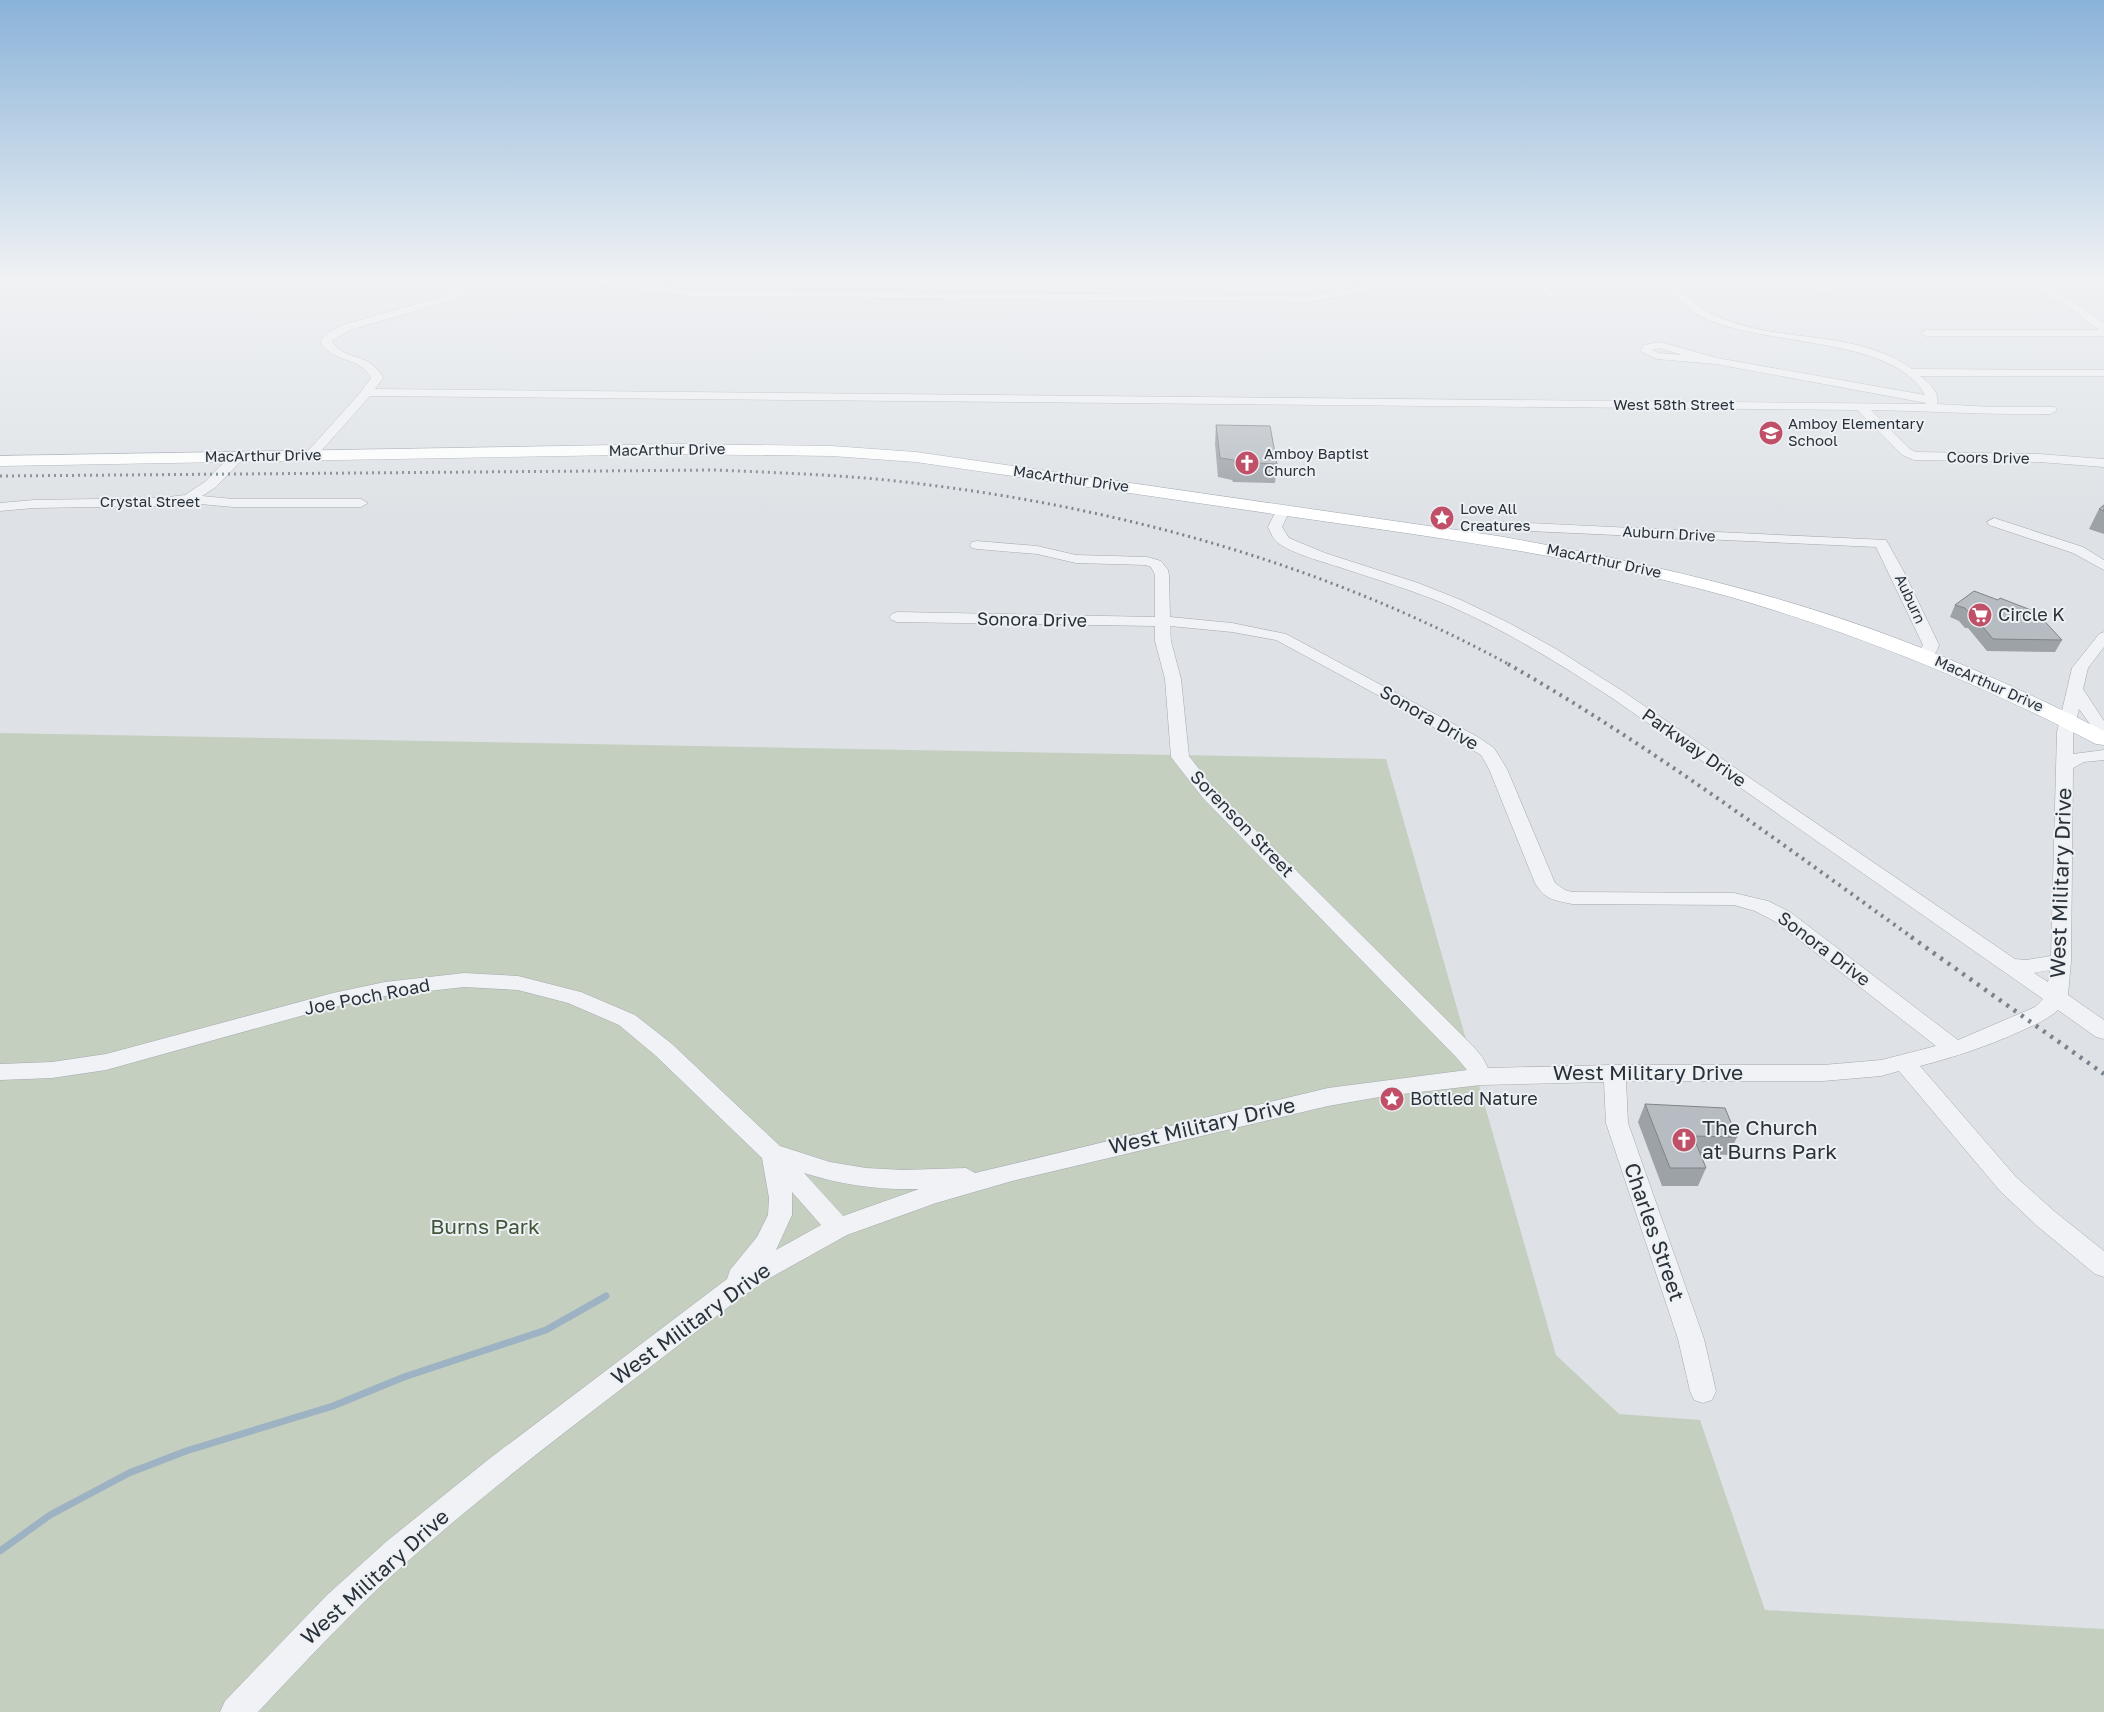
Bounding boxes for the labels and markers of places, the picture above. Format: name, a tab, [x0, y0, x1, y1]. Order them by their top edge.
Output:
place label: Amboy Elementary School	[1788, 414, 1925, 449]
school or university icon: Amboy Elementary School	[1758, 420, 1784, 446]
place label: Amboy Baptist Church	[1264, 444, 1369, 479]
church icon: Amboy Baptist Church	[1234, 450, 1260, 476]
place label: Love All Creatures	[1460, 499, 1530, 534]
place icon: Love All Creatures	[1429, 505, 1455, 531]
supermarket icon: Circle K	[1967, 602, 1993, 628]
place label: Circle K	[1998, 603, 2065, 625]
place icon: Bottled Nature	[1379, 1086, 1405, 1112]
place label: Bottled Nature	[1410, 1087, 1538, 1109]
place label: The Church at Burns Park	[1702, 1114, 1837, 1164]
church icon: The Church at Burns Park	[1671, 1127, 1697, 1153]

